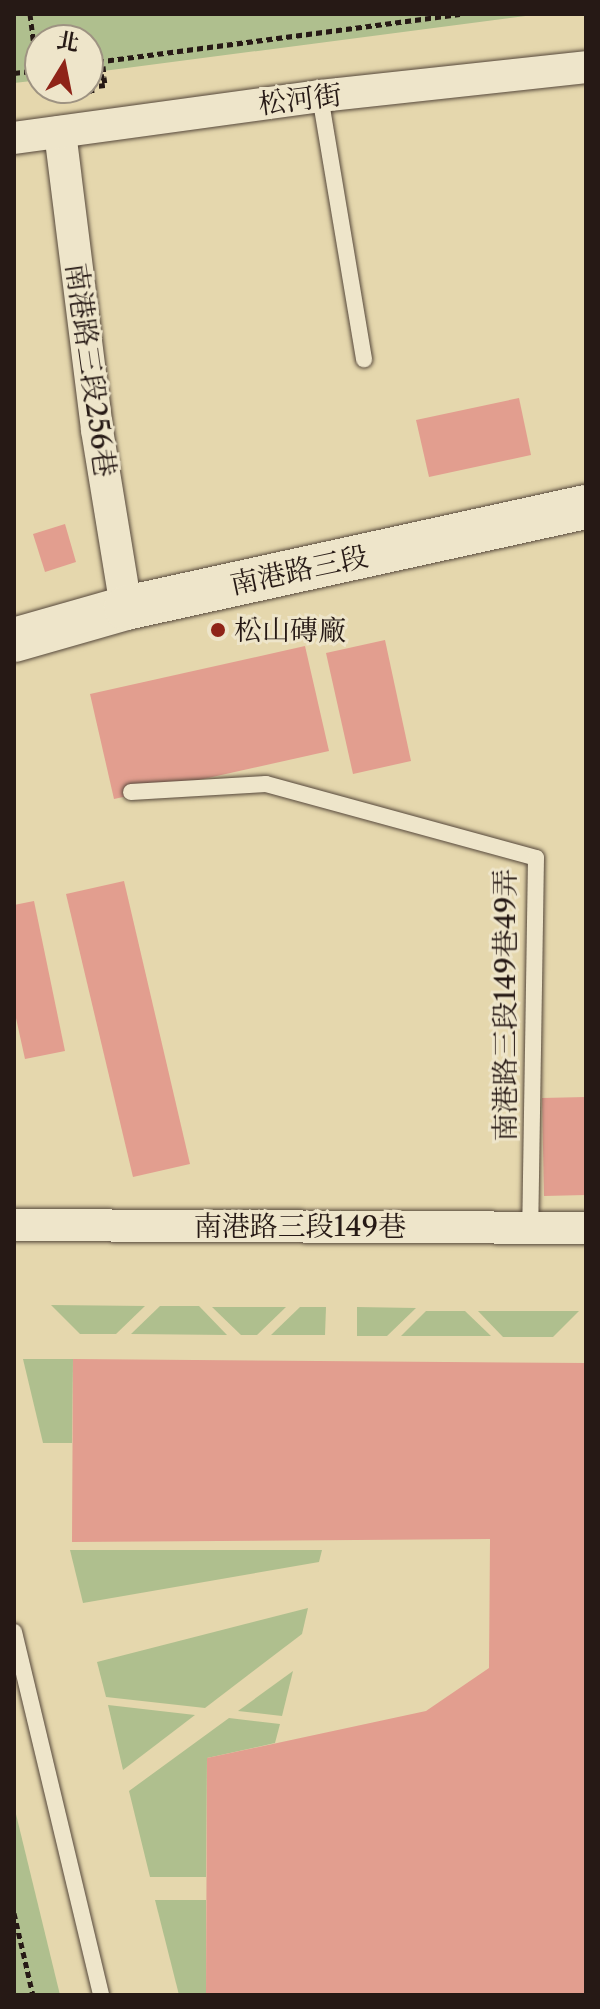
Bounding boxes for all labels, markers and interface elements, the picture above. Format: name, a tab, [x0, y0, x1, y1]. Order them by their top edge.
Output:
north arrow	[24, 24, 104, 104]
text: 北	[55, 27, 81, 57]
street label: 松河街	[256, 77, 344, 121]
street label: 南港路三段256巷	[59, 261, 123, 479]
street label: 南港路三段	[227, 539, 371, 601]
place label: 松山磚廠	[234, 613, 346, 647]
marker: 松山磚廠	[209, 621, 227, 639]
street label: 南港路三段149巷49弄	[488, 869, 522, 1141]
street label: 南港路三段149巷	[194, 1209, 406, 1243]

